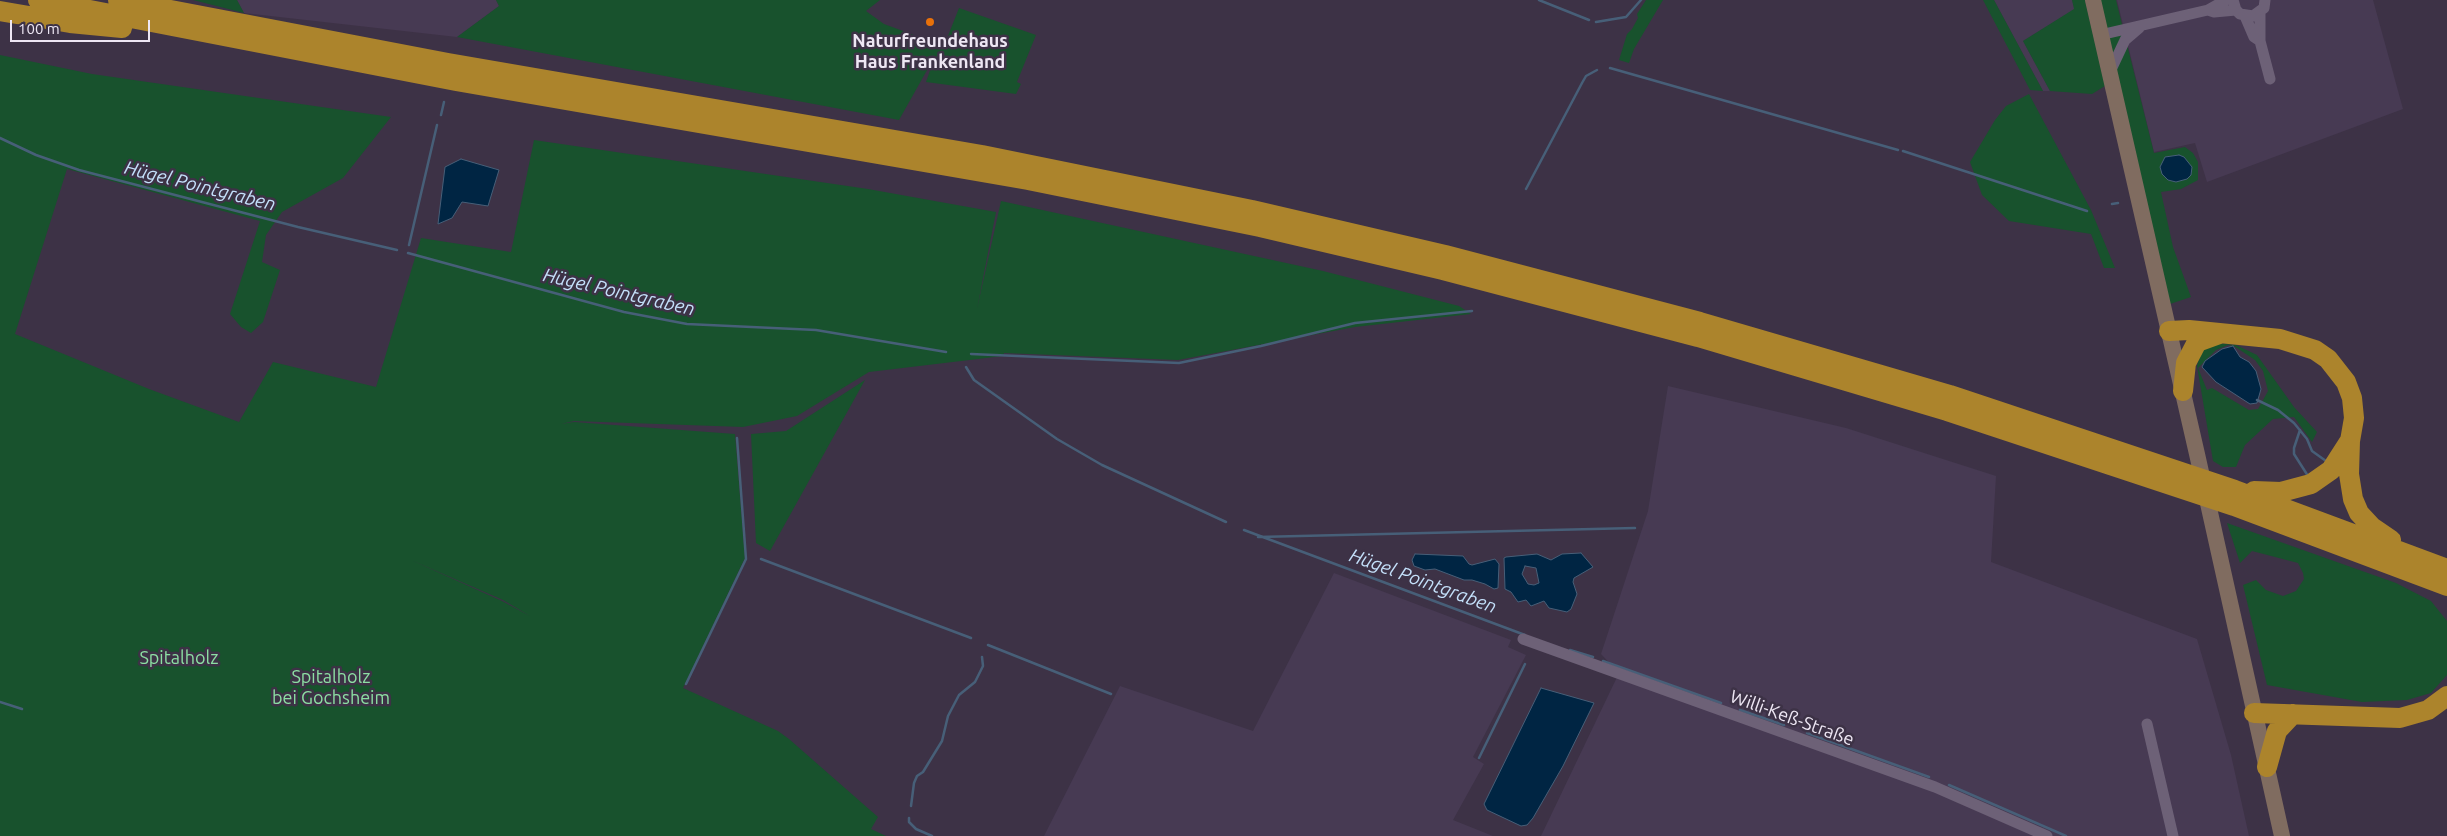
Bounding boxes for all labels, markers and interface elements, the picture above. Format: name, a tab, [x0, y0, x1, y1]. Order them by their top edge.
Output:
scale bar	[12, 10, 152, 42]
marker: Naturfreundehaus Haus Frankenland	[924, 16, 936, 28]
text: 100 m	[18, 20, 60, 37]
place label: Naturfreundehaus Haus Frankenland	[852, 30, 1008, 72]
water label: Hügel Pointgraben	[122, 156, 278, 216]
water label: Hügel Pointgraben	[541, 263, 697, 321]
water label: Hügel Pointgraben	[1346, 544, 1500, 618]
park label: Spitalholz	[139, 647, 219, 669]
park label: Spitalholz bei Gochsheim	[272, 666, 390, 709]
street label: Willi-Keß-Straße	[1727, 686, 1857, 750]

